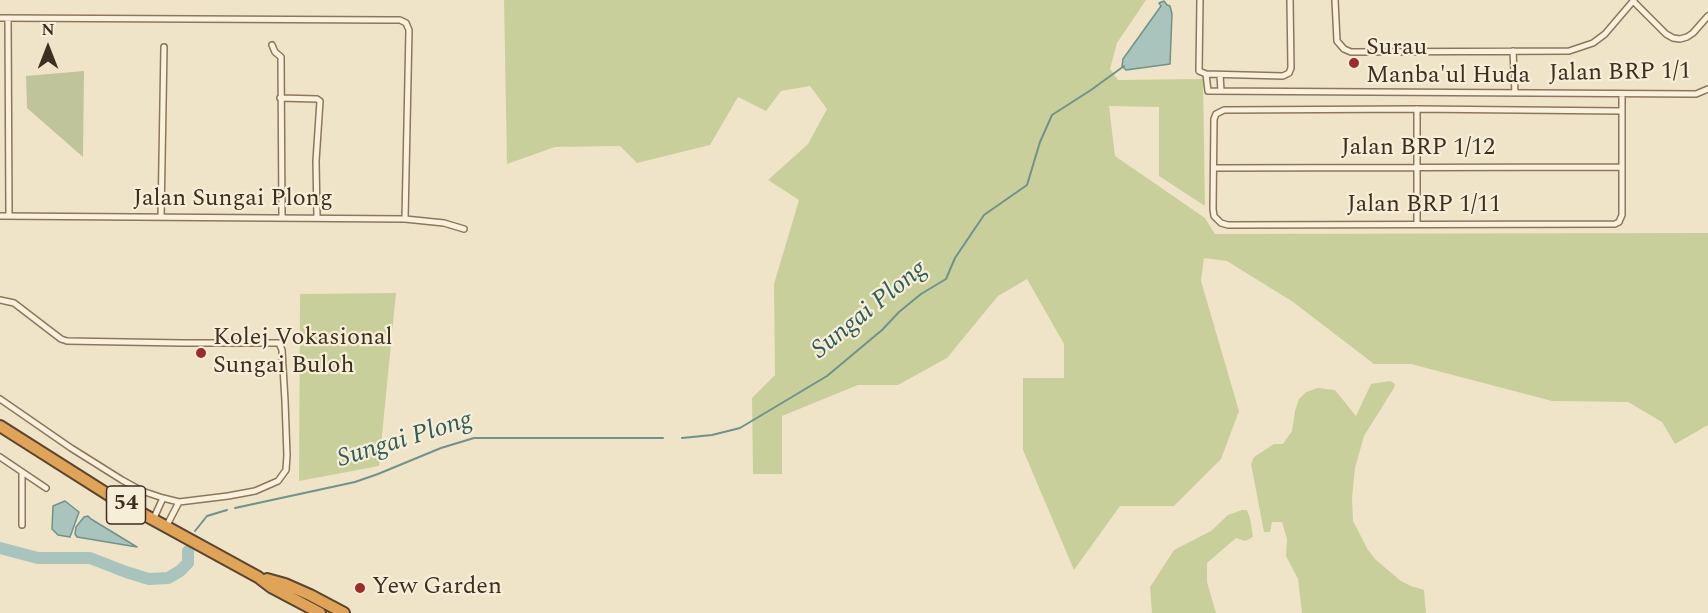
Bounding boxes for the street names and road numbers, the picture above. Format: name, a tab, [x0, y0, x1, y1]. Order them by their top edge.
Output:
street label: Jalan BRP 1/1	[1549, 58, 1691, 90]
street label: Jalan BRP 1/12	[1341, 135, 1495, 163]
street label: Jalan Sungai Plong	[133, 186, 333, 214]
street label: Jalan BRP 1/11	[1347, 192, 1501, 220]
road number: 54	[106, 486, 146, 524]

